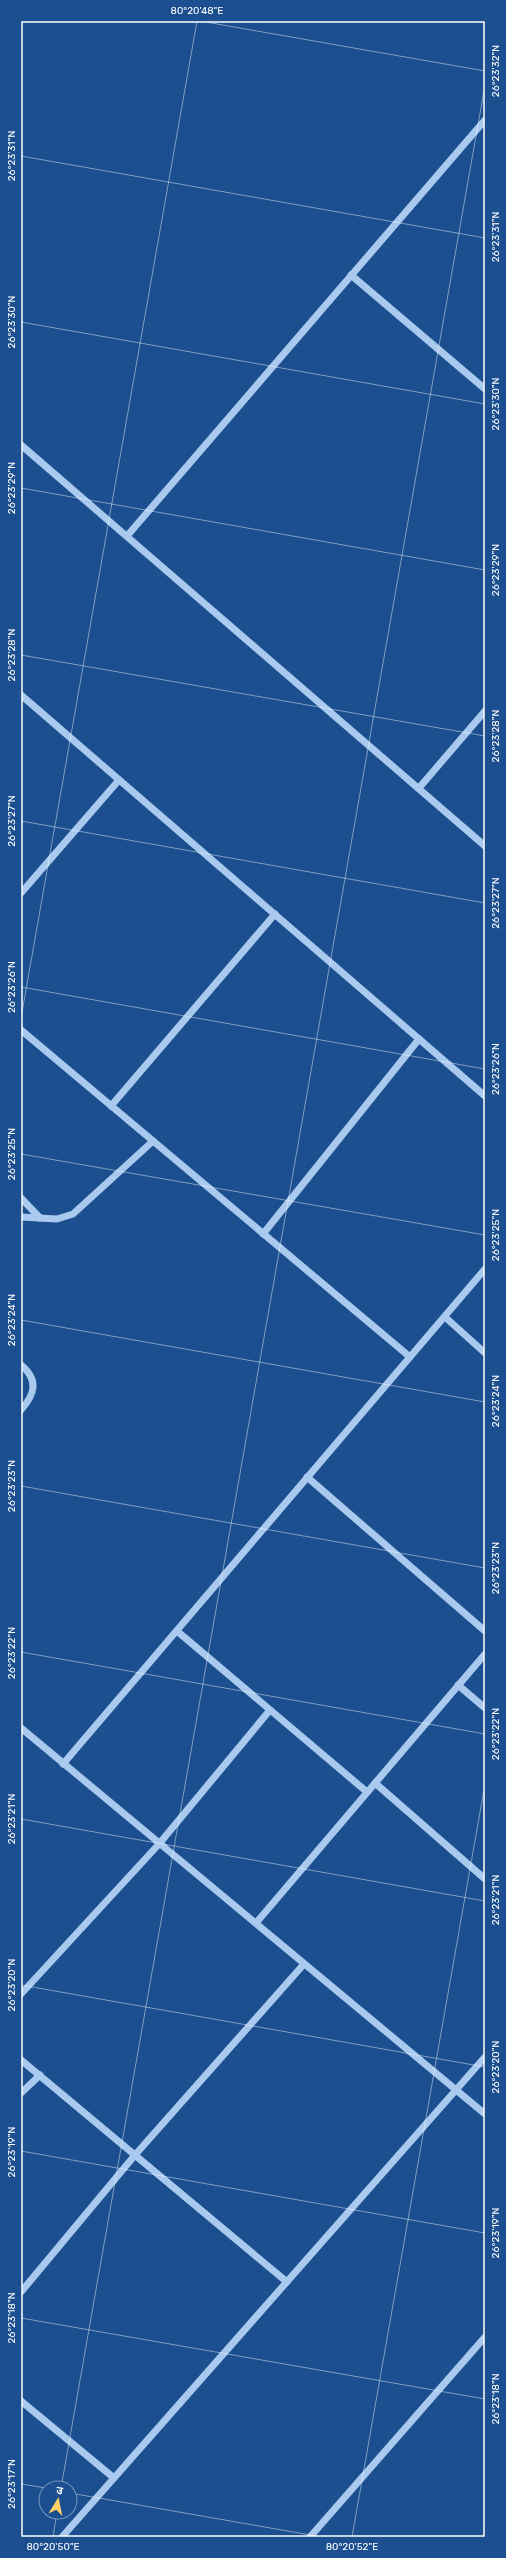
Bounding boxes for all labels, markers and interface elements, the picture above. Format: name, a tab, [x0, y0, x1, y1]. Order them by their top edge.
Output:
text: 80°20'48"E	[171, 5, 223, 17]
text: 26°23'32"N	[490, 45, 502, 97]
text: 26°23'31"N	[6, 131, 18, 181]
text: 26°23'31"N	[490, 212, 502, 262]
text: 26°23'30"N	[6, 296, 18, 348]
text: 26°23'30"N	[490, 378, 502, 430]
text: 26°23'29"N	[6, 462, 18, 514]
text: 26°23'29"N	[490, 544, 502, 596]
text: 26°23'28"N	[6, 629, 18, 681]
text: 26°23'28"N	[490, 710, 502, 762]
text: 26°23'27"N	[6, 795, 18, 847]
text: 26°23'27"N	[490, 877, 502, 929]
text: 26°23'26"N	[6, 961, 18, 1013]
text: 26°23'26"N	[490, 1043, 502, 1095]
text: 26°23'25"N	[6, 1128, 18, 1180]
text: 26°23'25"N	[490, 1209, 502, 1261]
text: 26°23'24"N	[6, 1294, 18, 1346]
text: 26°23'24"N	[490, 1375, 502, 1427]
text: 26°23'23"N	[6, 1460, 18, 1512]
text: 26°23'23"N	[490, 1542, 502, 1594]
text: 26°23'22"N	[6, 1627, 18, 1679]
text: 26°23'22"N	[490, 1708, 502, 1760]
text: 26°23'21"N	[6, 1794, 18, 1844]
text: 26°23'21"N	[490, 1875, 502, 1925]
text: 26°23'20"N	[6, 1959, 18, 2011]
text: 26°23'20"N	[490, 2041, 502, 2093]
text: 26°23'19"N	[6, 2127, 18, 2177]
text: 26°23'19"N	[490, 2208, 502, 2258]
text: 26°23'18"N	[6, 2292, 18, 2344]
text: 26°23'18"N	[490, 2373, 502, 2425]
text: 26°23'17"N	[6, 2459, 18, 2509]
north arrow	[38, 2480, 78, 2520]
text: उ	[55, 2484, 65, 2498]
text: 80°20'50"E	[26, 2541, 80, 2553]
text: 80°20'52"E	[326, 2541, 378, 2553]

